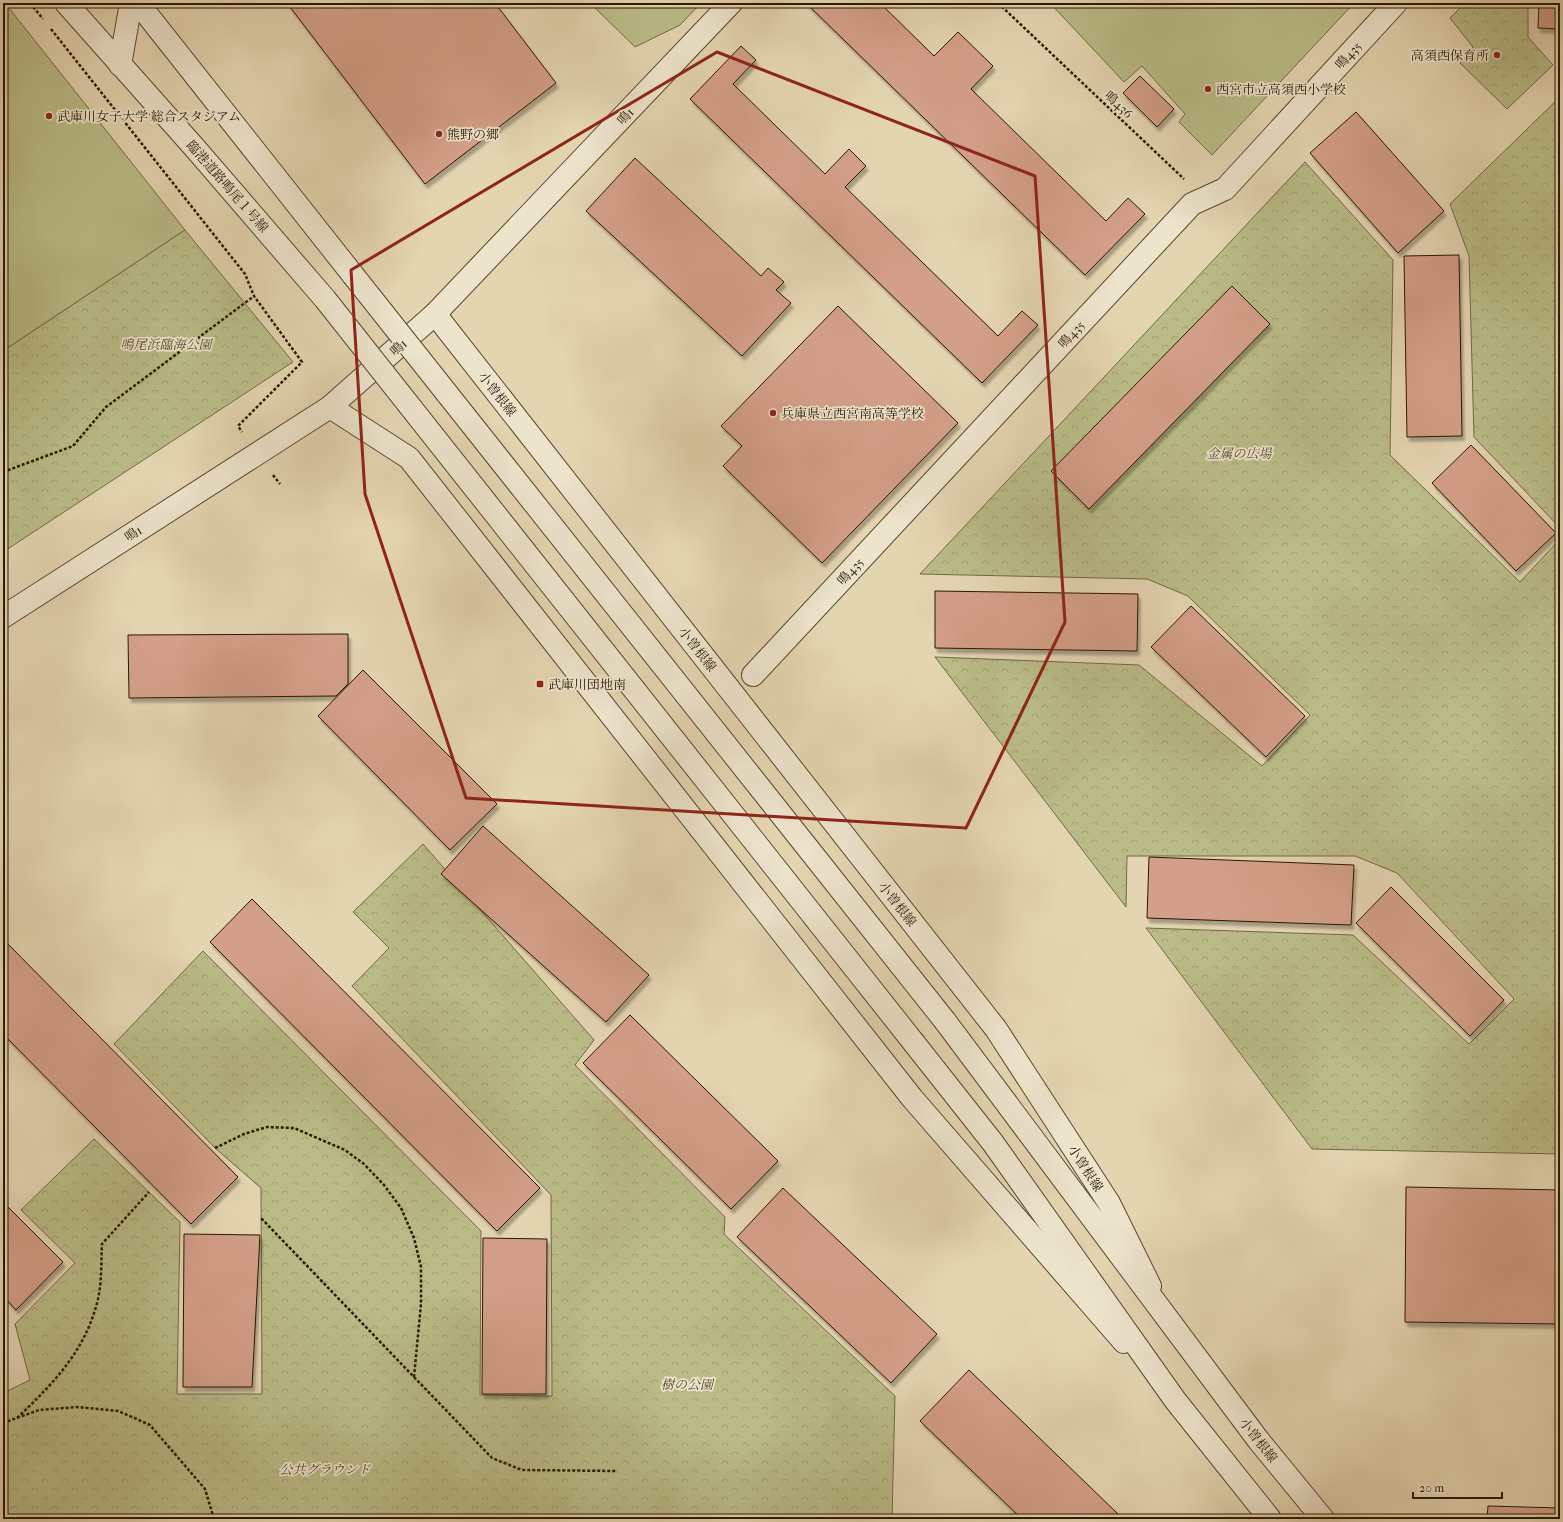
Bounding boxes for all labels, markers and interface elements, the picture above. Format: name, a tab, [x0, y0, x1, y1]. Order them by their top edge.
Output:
street label: 鳴435	[1332, 38, 1365, 72]
place label: 高須西保育所	[1411, 48, 1489, 63]
marker: 高須西保育所	[1492, 50, 1502, 60]
place label: 西宮市立高須西小学校	[1216, 82, 1346, 97]
marker: 西宮市立高須西小学校	[1203, 84, 1213, 94]
street label: 鳴436	[1101, 88, 1137, 122]
street label: 鳴1	[614, 105, 637, 128]
place label: 武庫川女子大学 総合スタジアム	[57, 109, 241, 124]
marker: 武庫川女子大学 総合スタジアム	[44, 111, 54, 121]
place label: 熊野の郷	[447, 127, 499, 142]
marker: 熊野の郷	[434, 129, 444, 139]
street label: 臨港道路鳴尾１号線	[184, 137, 272, 235]
street label: 鳴435	[1055, 317, 1088, 351]
street label: 鳴1	[387, 336, 410, 359]
park label: 鳴尾浜臨海公園	[120, 337, 213, 352]
street label: 小曽根線	[476, 369, 520, 419]
place label: 兵庫県立西宮南高等学校	[781, 406, 924, 421]
marker: 兵庫県立西宮南高等学校	[768, 408, 778, 418]
park label: 金属の広場	[1206, 446, 1272, 461]
street label: 鳴1	[122, 522, 145, 545]
street label: 鳴435	[834, 554, 867, 588]
street label: 小曽根線	[676, 624, 720, 674]
place label: 武庫川団地南	[548, 677, 626, 692]
marker: 武庫川団地南	[535, 679, 545, 689]
street label: 小曽根線	[876, 879, 920, 929]
street label: 小曽根線	[1065, 1142, 1106, 1194]
park label: 樹の公園	[661, 1377, 715, 1392]
street label: 小曽根線	[1237, 1415, 1281, 1465]
park label: 公共グラウンド	[279, 1462, 371, 1477]
scale bar	[1413, 1474, 1502, 1500]
text: 20 m	[1419, 1481, 1444, 1495]

